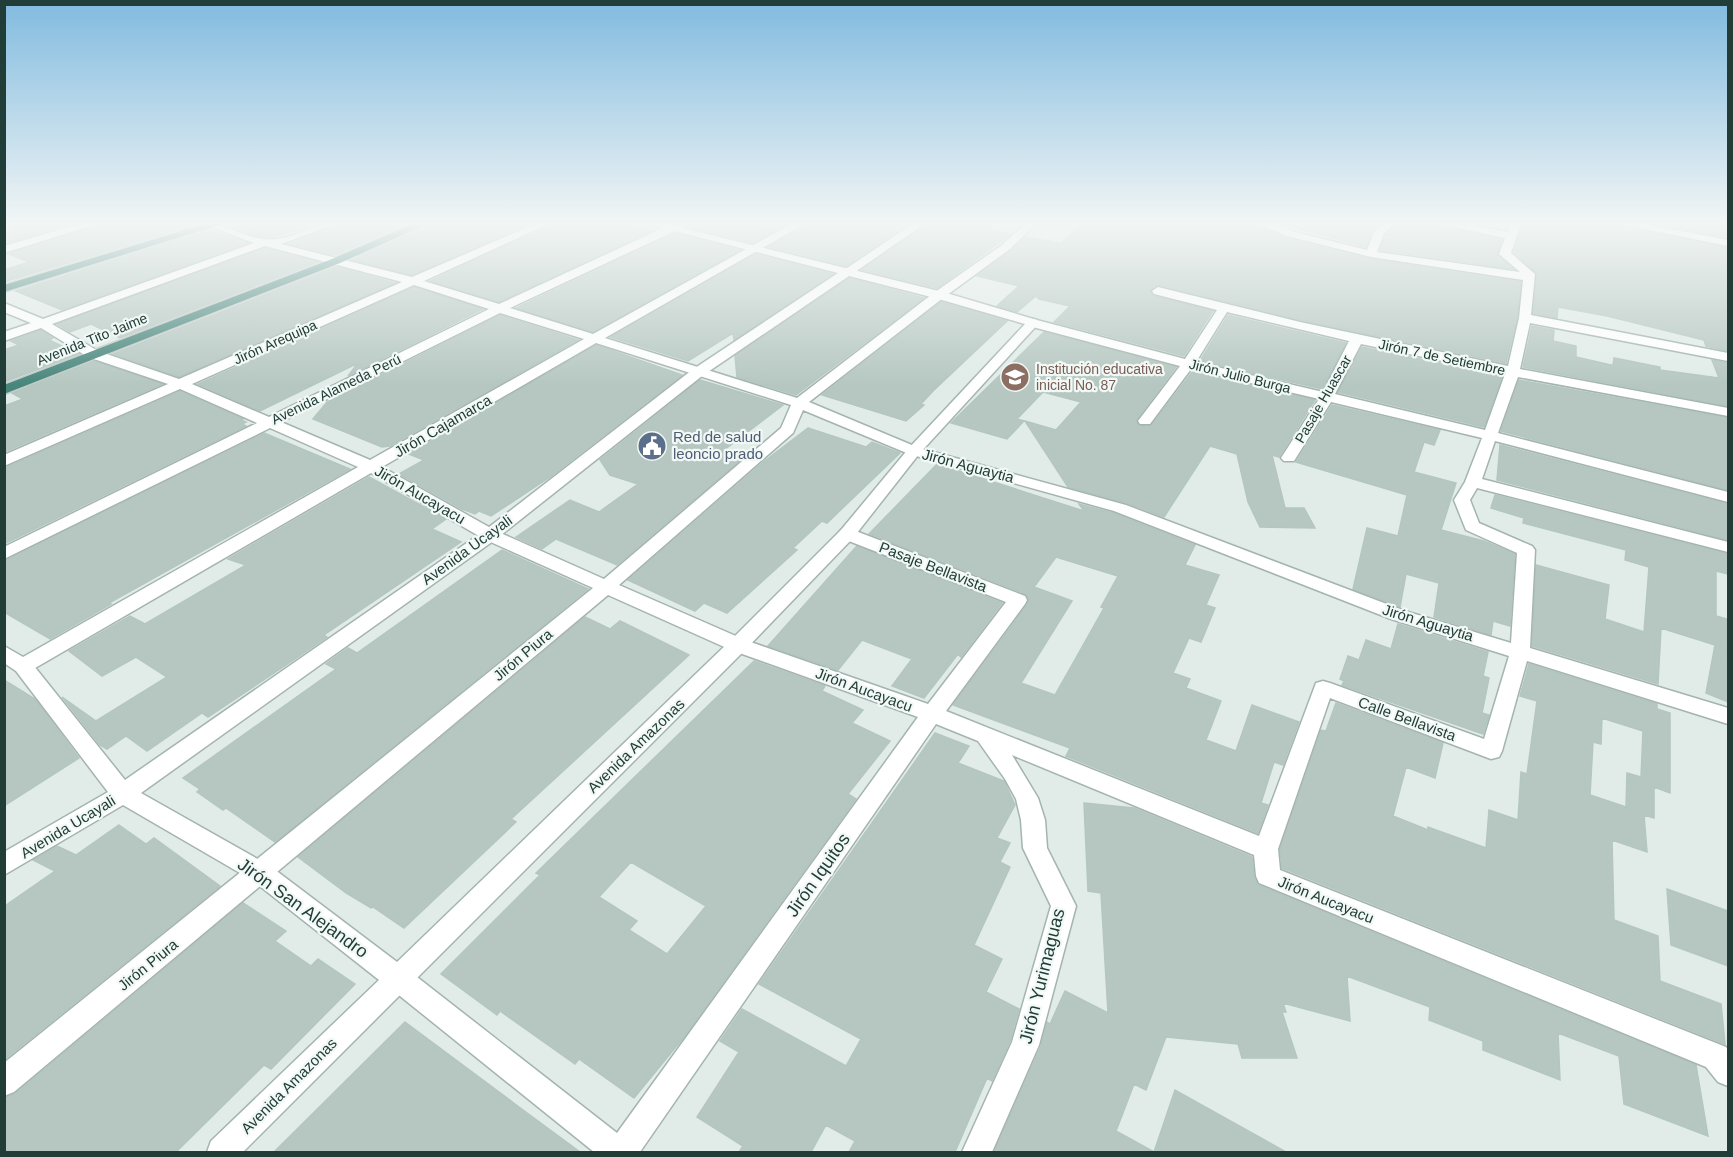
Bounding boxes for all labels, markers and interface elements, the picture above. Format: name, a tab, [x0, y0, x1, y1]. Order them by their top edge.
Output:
street label: Avenida Tito Jaime	[34, 309, 150, 369]
street label: Jirón Arequipa	[231, 316, 319, 368]
street label: Jirón 7 de Setiembre	[1377, 336, 1507, 378]
street label: Avenida Alameda Perú	[269, 351, 403, 427]
street label: Pasaje Huascar	[1291, 352, 1355, 446]
street label: Jirón Julio Burga	[1187, 356, 1293, 396]
school or university icon: Institución educativa inicial No. 87	[999, 361, 1031, 393]
place label: Institución educativa inicial No. 87	[1036, 361, 1163, 393]
street label: Jirón Cajamarca	[391, 391, 495, 460]
place label: Red de salud leoncio prado	[673, 428, 763, 462]
public building icon: Red de salud leoncio prado	[636, 430, 668, 462]
street label: Jirón Aguaytia	[920, 445, 1016, 486]
street label: Jirón Aucayacu	[372, 462, 469, 527]
street label: Avenida Ucayali	[418, 511, 515, 588]
street label: Pasaje Bellavista	[877, 538, 990, 595]
street label: Jirón Aguaytia	[1381, 601, 1476, 645]
street label: Jirón Piura	[490, 625, 556, 684]
street label: Jirón Aucayacu	[813, 664, 915, 715]
street label: Calle Bellavista	[1356, 693, 1459, 744]
street label: Avenida Amazonas	[584, 695, 688, 796]
street label: Avenida Ucayali	[17, 792, 118, 861]
street label: Jirón Iquitos	[782, 830, 854, 920]
street label: Jirón San Alejandro	[234, 854, 372, 962]
street label: Jirón Aucayacu	[1276, 873, 1377, 926]
street label: Jirón Yurimaguas	[1016, 906, 1068, 1046]
street label: Jirón Piura	[114, 935, 181, 994]
street label: Avenida Amazonas	[237, 1034, 340, 1137]

